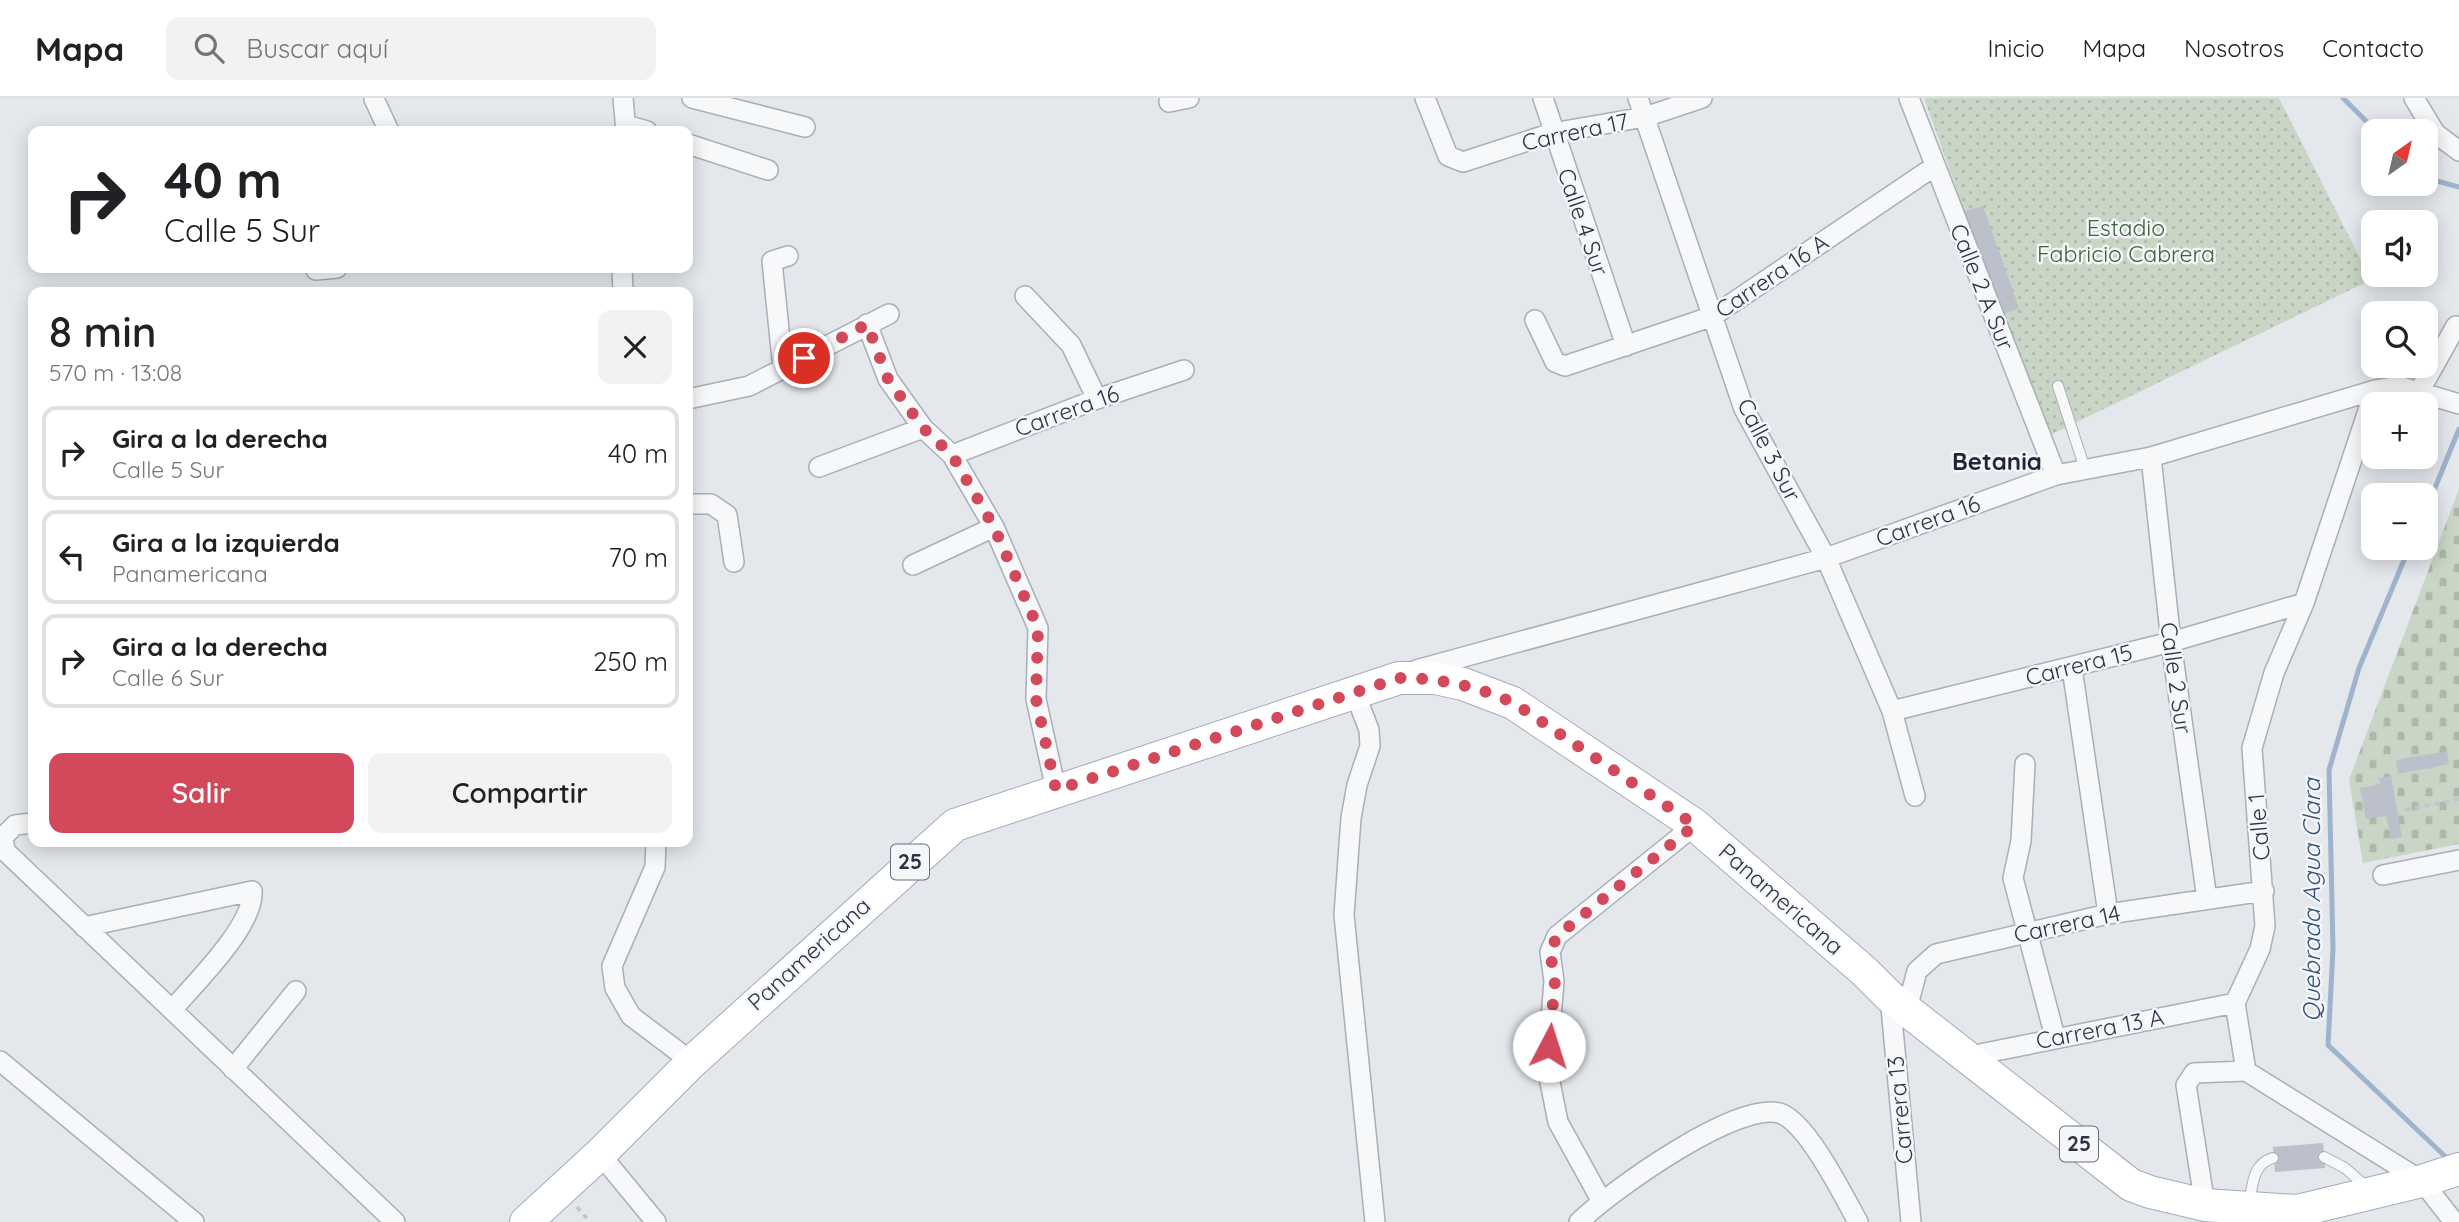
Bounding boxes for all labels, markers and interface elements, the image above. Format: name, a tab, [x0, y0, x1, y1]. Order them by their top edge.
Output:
search box	[166, 17, 656, 80]
text: Mapa	[35, 28, 124, 69]
icon: search	[190, 29, 228, 67]
text: Buscar aquí	[246, 32, 388, 65]
text: Inicio	[1987, 33, 2045, 63]
text: Mapa	[2083, 33, 2146, 63]
text: Nosotros	[2184, 33, 2284, 63]
text: Contacto	[2322, 33, 2424, 63]
street label: Carrera 17	[1519, 106, 1631, 157]
north arrow	[2361, 119, 2438, 196]
map controls	[2361, 119, 2438, 560]
text: 40 m	[164, 149, 282, 210]
icon: right	[49, 154, 140, 245]
street label: Calle 4 Sur	[1552, 164, 1615, 280]
text: Calle 5 Sur	[164, 210, 320, 250]
button: sound	[2361, 210, 2438, 287]
park label: Estadio Fabricio Cabrera	[2037, 213, 2215, 268]
street label: Calle 2 A Sur	[1944, 219, 2021, 354]
street label: Carrera 16 A	[1710, 227, 1834, 324]
button: search	[2361, 301, 2438, 378]
text: 8 min	[49, 305, 157, 358]
button: close	[598, 310, 672, 384]
pin	[774, 328, 834, 388]
icon: arrive	[785, 339, 823, 377]
text: 570 m · 13:08	[49, 358, 182, 387]
street label: Carrera 16	[1011, 378, 1123, 443]
button: +	[2361, 392, 2438, 469]
street label: Calle 3 Sur	[1731, 393, 1808, 506]
text: Gira a la derecha	[112, 422, 328, 455]
icon: right	[53, 434, 91, 472]
text: 40 m	[608, 437, 668, 470]
district label: Betania	[1952, 446, 2042, 476]
text: Calle 5 Sur	[112, 455, 224, 484]
button: −	[2361, 483, 2438, 560]
street label: Carrera 16	[1872, 488, 1984, 553]
text: Gira a la izquierda	[112, 526, 340, 559]
icon: left	[53, 538, 91, 576]
text: 70 m	[608, 541, 668, 574]
text: Panamericana	[112, 559, 268, 588]
street label: Calle 2 Sur	[2154, 620, 2199, 736]
text: Gira a la derecha	[112, 630, 328, 663]
street label: Carrera 15	[2022, 637, 2135, 692]
icon: right	[53, 642, 91, 680]
text: 250 m	[593, 645, 668, 678]
text: Calle 6 Sur	[112, 663, 224, 692]
button: Salir	[49, 753, 354, 833]
button: Compartir	[368, 753, 672, 833]
water label: Quebrada Agua Clara	[2296, 777, 2326, 1022]
street label: Calle 1	[2241, 792, 2276, 862]
street label: Panamericana	[1713, 837, 1850, 961]
road number: 25	[891, 844, 929, 880]
street label: Panamericana	[741, 891, 876, 1016]
street label: Carrera 14	[2011, 898, 2123, 949]
street label: Carrera 13 A	[2033, 1002, 2166, 1055]
position arrow	[1512, 1009, 1586, 1083]
street label: Carrera 13	[1880, 1055, 1919, 1165]
road number: 25	[2060, 1126, 2098, 1162]

